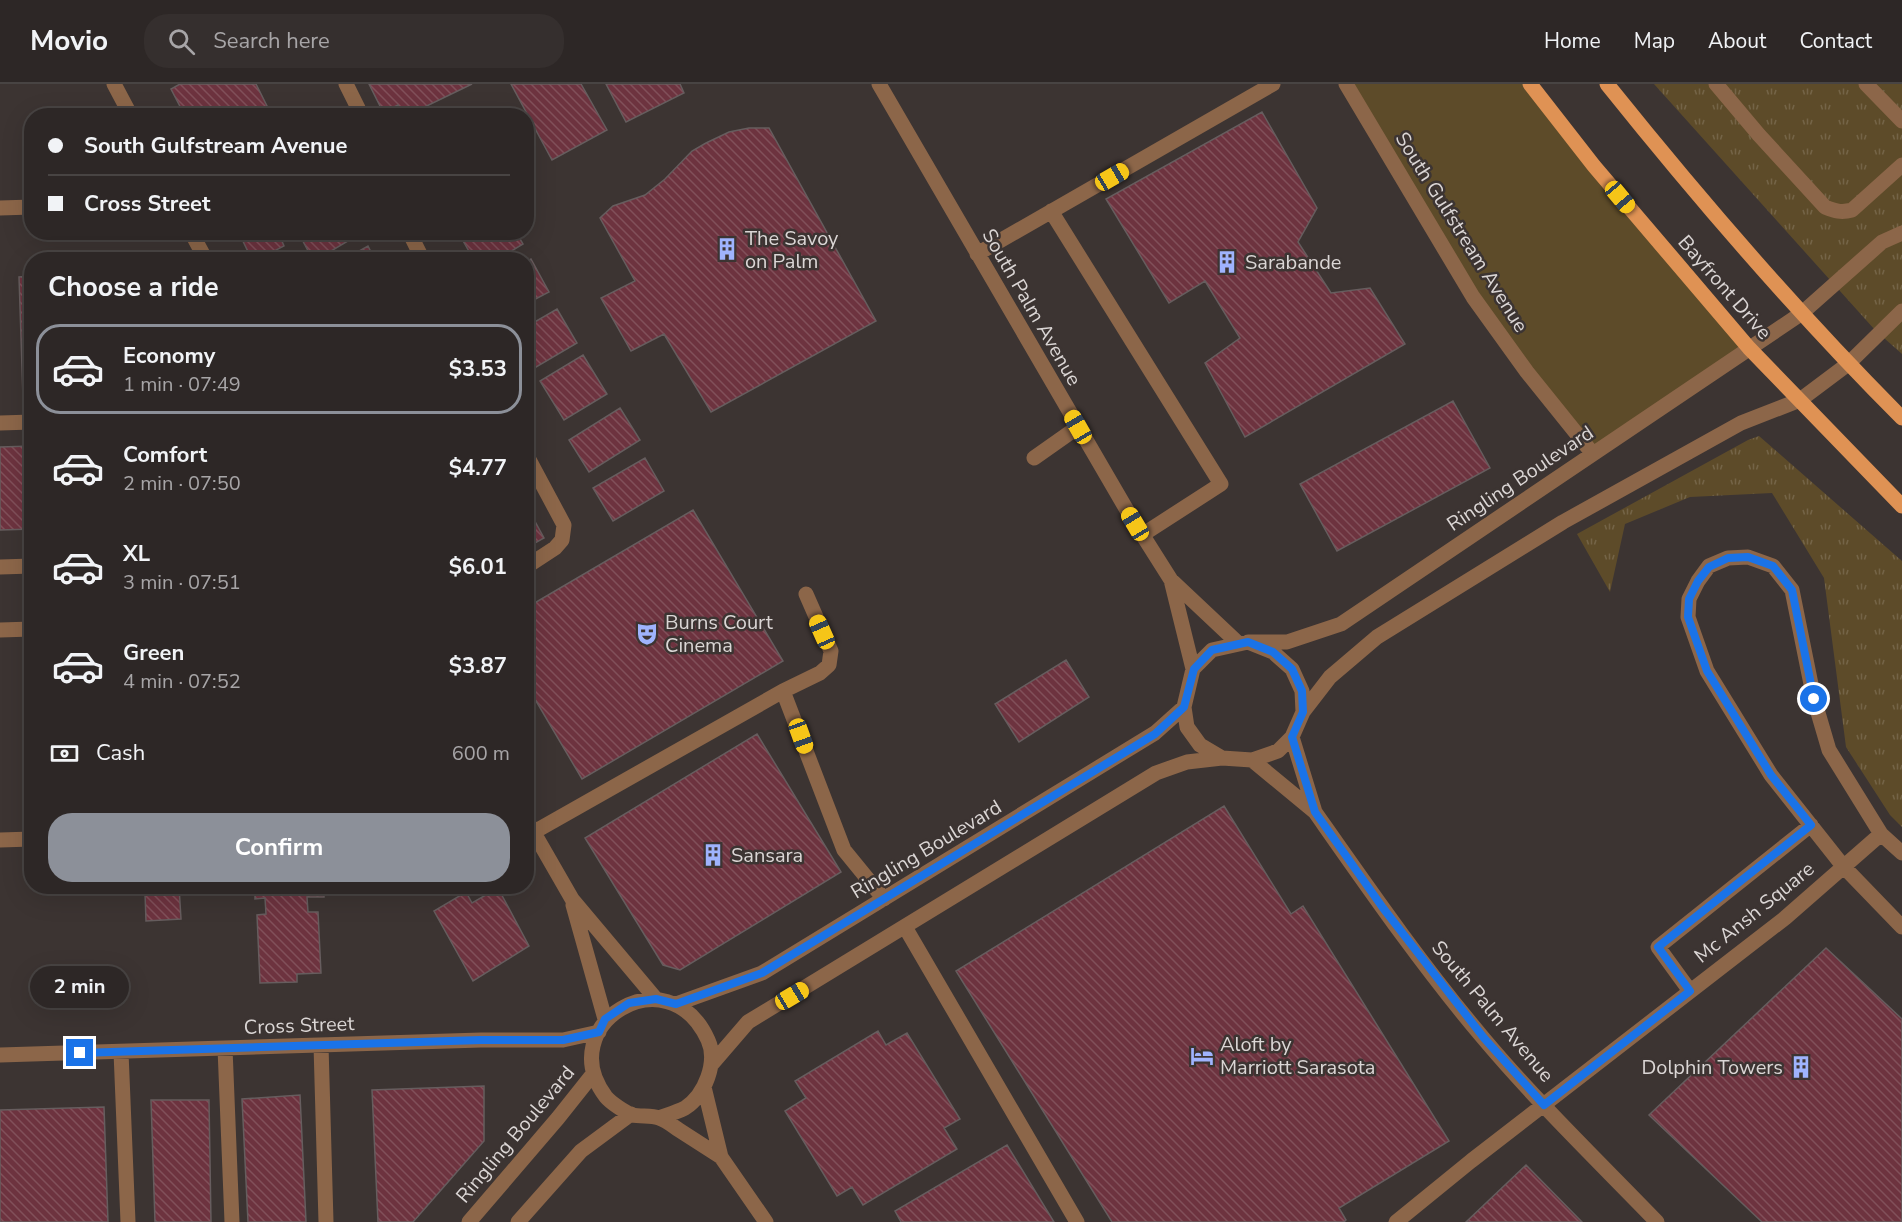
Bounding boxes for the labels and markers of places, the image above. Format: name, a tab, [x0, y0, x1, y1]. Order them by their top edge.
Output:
place label: The Savoy on Palm	[745, 225, 839, 275]
building icon: The Savoy on Palm	[714, 236, 740, 262]
building icon: Sarabande	[1214, 249, 1240, 275]
place label: Sarabande	[1245, 249, 1341, 276]
place label: Burns Court Cinema	[665, 609, 774, 659]
theatre icon: Burns Court Cinema	[634, 621, 660, 647]
building icon: Sansara	[700, 842, 726, 868]
place label: Sansara	[731, 842, 803, 869]
place label: Aloft by Marriott Sarasota	[1220, 1031, 1375, 1081]
hotel icon: Aloft by Marriott Sarasota	[1189, 1043, 1215, 1069]
place label: Dolphin Towers	[1641, 1054, 1783, 1081]
building icon: Dolphin Towers	[1788, 1054, 1814, 1080]

